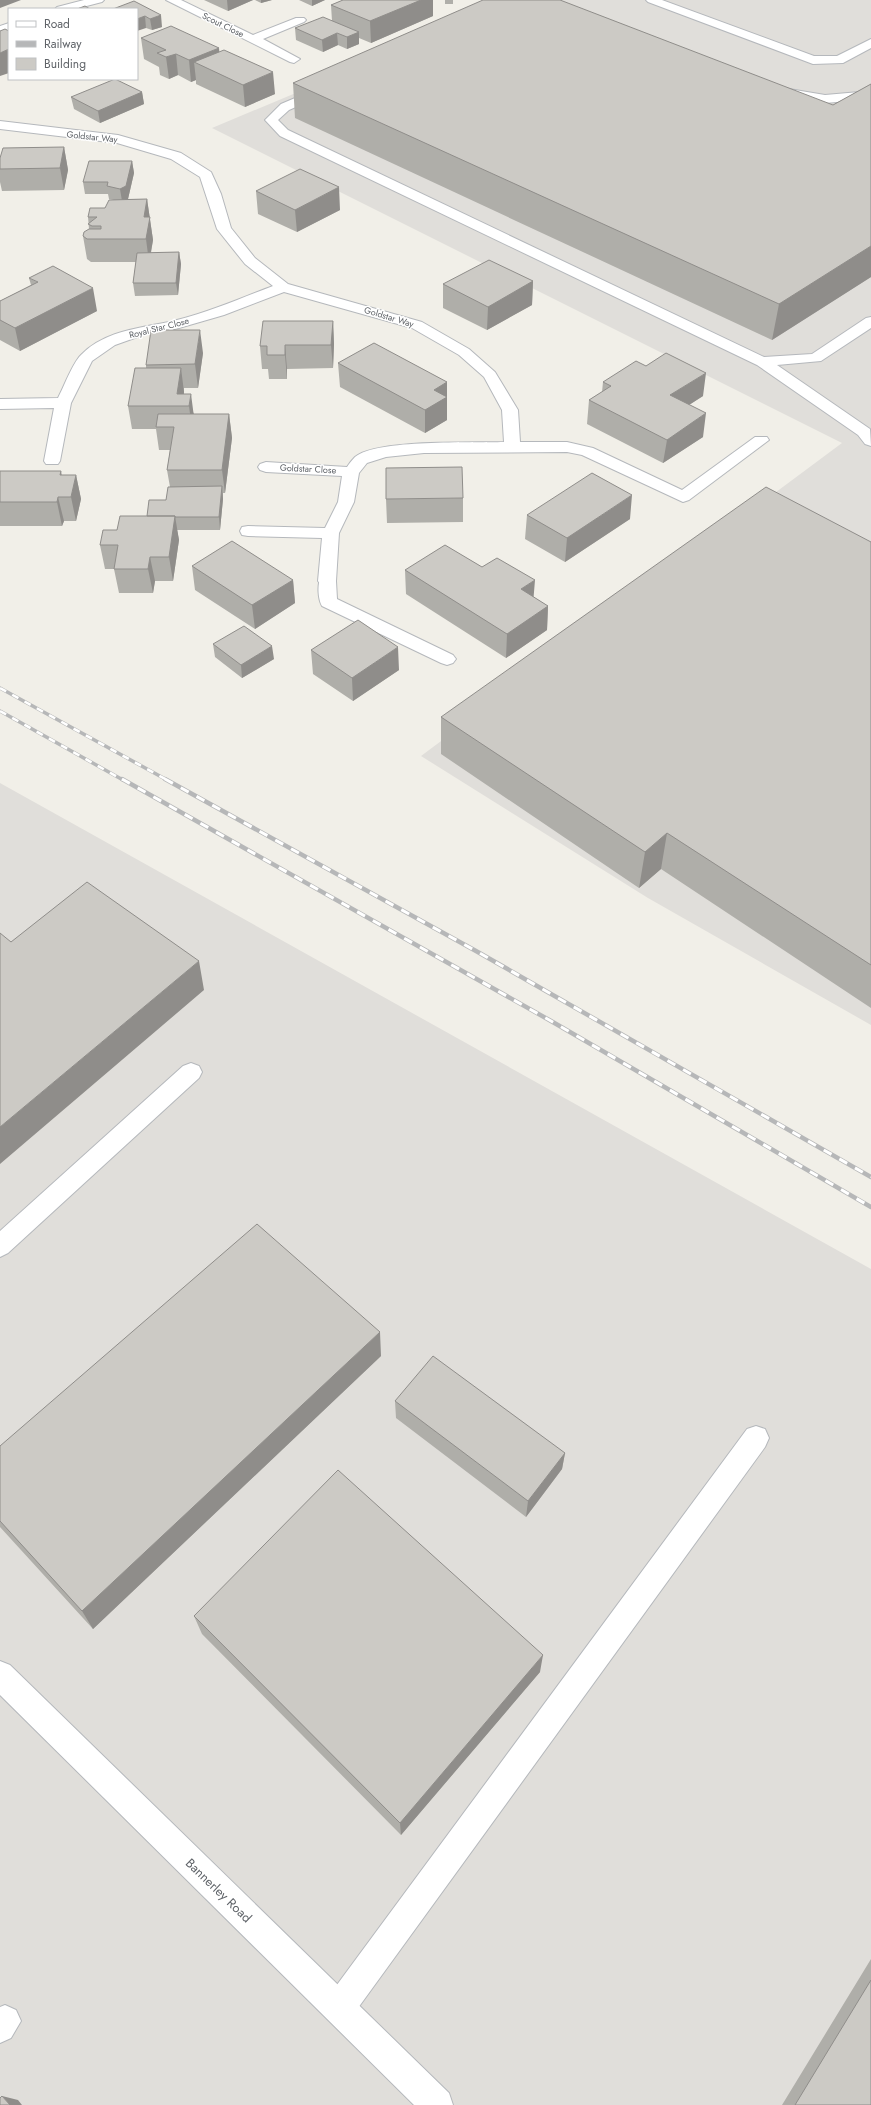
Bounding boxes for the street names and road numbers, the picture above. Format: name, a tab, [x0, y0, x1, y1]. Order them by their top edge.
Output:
street label: Scout Close	[200, 9, 247, 40]
street label: Goldstar Way	[66, 127, 118, 146]
street label: Goldstar Way	[363, 303, 416, 330]
street label: Royal Star Close	[127, 314, 191, 341]
street label: Goldstar Close	[280, 461, 337, 476]
street label: Bannerley Road	[181, 1854, 256, 1927]

